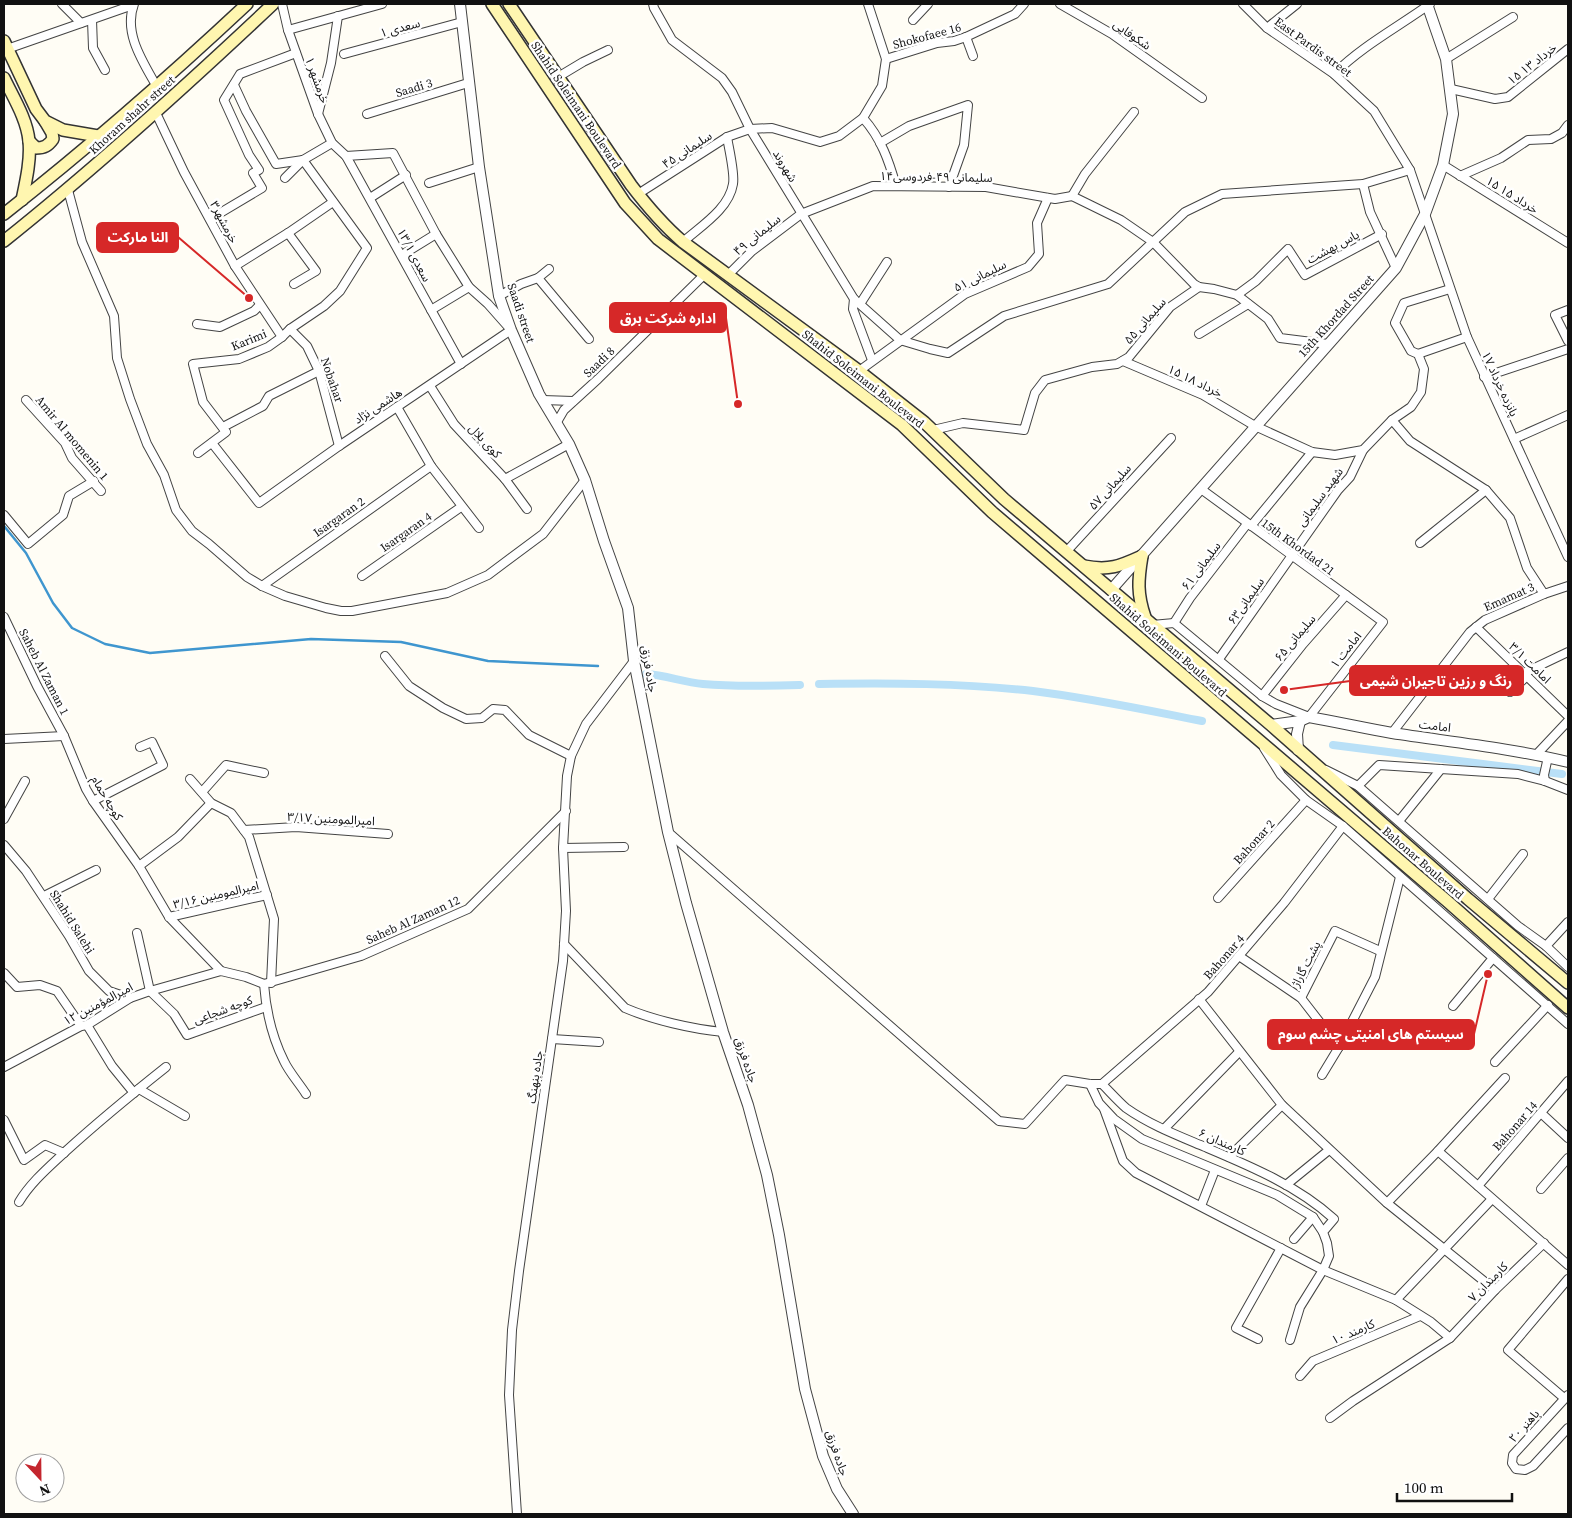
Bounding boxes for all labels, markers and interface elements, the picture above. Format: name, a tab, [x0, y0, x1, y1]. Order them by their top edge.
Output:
street label: East Pardis street	[1271, 14, 1355, 81]
street label: سعدی ۱	[378, 15, 422, 41]
street label: شکوفایی	[1110, 16, 1154, 54]
street label: Shokofaee 16	[891, 19, 963, 53]
street label: Shahid Soleimani Boulevard	[527, 38, 625, 172]
street label: ۱۵ خرداد ۱۳	[1504, 40, 1560, 88]
street label: خرمشهر ۱	[301, 55, 333, 105]
street label: Khoram shahr street	[86, 72, 178, 158]
street label: Saadi 3	[394, 75, 434, 101]
street label: سلیمانی ۴۵	[659, 128, 715, 172]
street label: شهروند	[769, 147, 801, 185]
street label: سلیمانی ۴۹-فردوسی۱۴	[879, 168, 993, 186]
street label: ۱۵ خرداد ۱۵	[1483, 173, 1541, 217]
street label: خرمشهر۳	[206, 198, 242, 246]
street label: سلیمانی ۴۹	[730, 211, 784, 259]
callout: النا مارکت	[97, 223, 178, 252]
street label: سعدی ۱۳/۱	[393, 225, 435, 285]
text: النا مارکت	[108, 227, 169, 247]
street label: یاس بهشت	[1304, 227, 1362, 267]
street label: سلیمانی ۵۱	[951, 256, 1009, 296]
street label: 15th Khordad Street	[1295, 271, 1377, 361]
street label: Saadi street	[503, 281, 539, 345]
street label: سلیمانی ۵۵	[1120, 294, 1170, 348]
callout: اداره شرکت برق	[610, 303, 726, 332]
text: اداره شرکت برق	[620, 308, 716, 328]
street label: Karimi	[229, 326, 270, 354]
street label: Shahid Soleimani Boulevard	[799, 326, 927, 432]
street label: Saadi 8	[580, 343, 618, 381]
street label: پانزده خرداد ۱۷	[1478, 349, 1522, 419]
street label: Nobahar	[317, 355, 347, 405]
street label: ۱۵ خرداد ۱۸	[1165, 361, 1225, 401]
street label: هاشمی نژاد	[351, 384, 405, 428]
street label: Amir Al momenin 1	[32, 392, 112, 484]
street label: کوی بلال	[465, 420, 506, 462]
street label: سلیمانی ۵۷	[1085, 461, 1135, 513]
street label: شهید سلیمانی	[1293, 464, 1347, 530]
street label: Isargaran 2	[310, 493, 368, 541]
street label: Isargaran 4	[377, 508, 435, 556]
street label: 15th Khordad 21	[1258, 515, 1338, 579]
street label: سلیمانی ۶۱	[1178, 539, 1224, 593]
street label: سلیمانی۶۳	[1224, 574, 1268, 628]
street label: Emamat 3	[1481, 579, 1537, 615]
street label: Shahid Soleimani Boulevard	[1106, 590, 1230, 700]
street label: سلیمانی ۶۵	[1271, 611, 1319, 665]
street label: Saheb Al Zaman 1	[15, 626, 73, 718]
street label: امامت ۱	[1327, 629, 1365, 671]
street label: امامت ۳/۱	[1506, 639, 1555, 687]
street label: جاده فرزق	[637, 644, 661, 694]
callout: رنگ و رزین تاجیران شیمی	[1350, 666, 1523, 695]
text: رنگ و رزین تاجیران شیمی	[1360, 671, 1512, 691]
street label: امامت	[1418, 716, 1452, 736]
street label: کوچه حمام	[87, 773, 127, 825]
street label: امیرالمومنین ۳/۱۷	[287, 809, 375, 829]
street label: Bahonar 2	[1230, 816, 1278, 868]
street label: Bahonar Boulevard	[1379, 823, 1467, 903]
street label: امیرالمومنین ۳/۱۶	[171, 877, 261, 913]
street label: Shahid Salehi	[46, 887, 98, 957]
street label: Saheb Al Zaman 12	[364, 892, 462, 948]
street label: Bahonar 4	[1200, 931, 1248, 983]
street label: پشت گاراژ	[1287, 938, 1324, 991]
street label: امیرالمؤمنین ۱۲	[60, 979, 136, 1029]
street label: کوچه شجاعی	[191, 992, 256, 1028]
callout: سیستم های امنیتی چشم سوم	[1268, 1020, 1474, 1049]
text: سیستم های امنیتی چشم سوم	[1278, 1024, 1464, 1045]
street label: جاده فرزق	[731, 1035, 761, 1085]
street label: جاده بنهنگ	[523, 1050, 547, 1104]
street label: Bahonar 14	[1489, 1098, 1541, 1154]
street label: کارمندان ۶	[1196, 1125, 1249, 1160]
street label: کارمندان ۷	[1465, 1258, 1512, 1305]
street label: کارمند ۱۰	[1329, 1315, 1378, 1348]
street label: باهنر ۲۰	[1505, 1406, 1543, 1446]
street label: جاده فرزق	[822, 1428, 852, 1478]
north arrow	[15, 1453, 65, 1503]
scale bar	[1397, 1470, 1512, 1502]
text: 100 m	[1404, 1477, 1444, 1498]
text: N	[36, 1479, 53, 1501]

